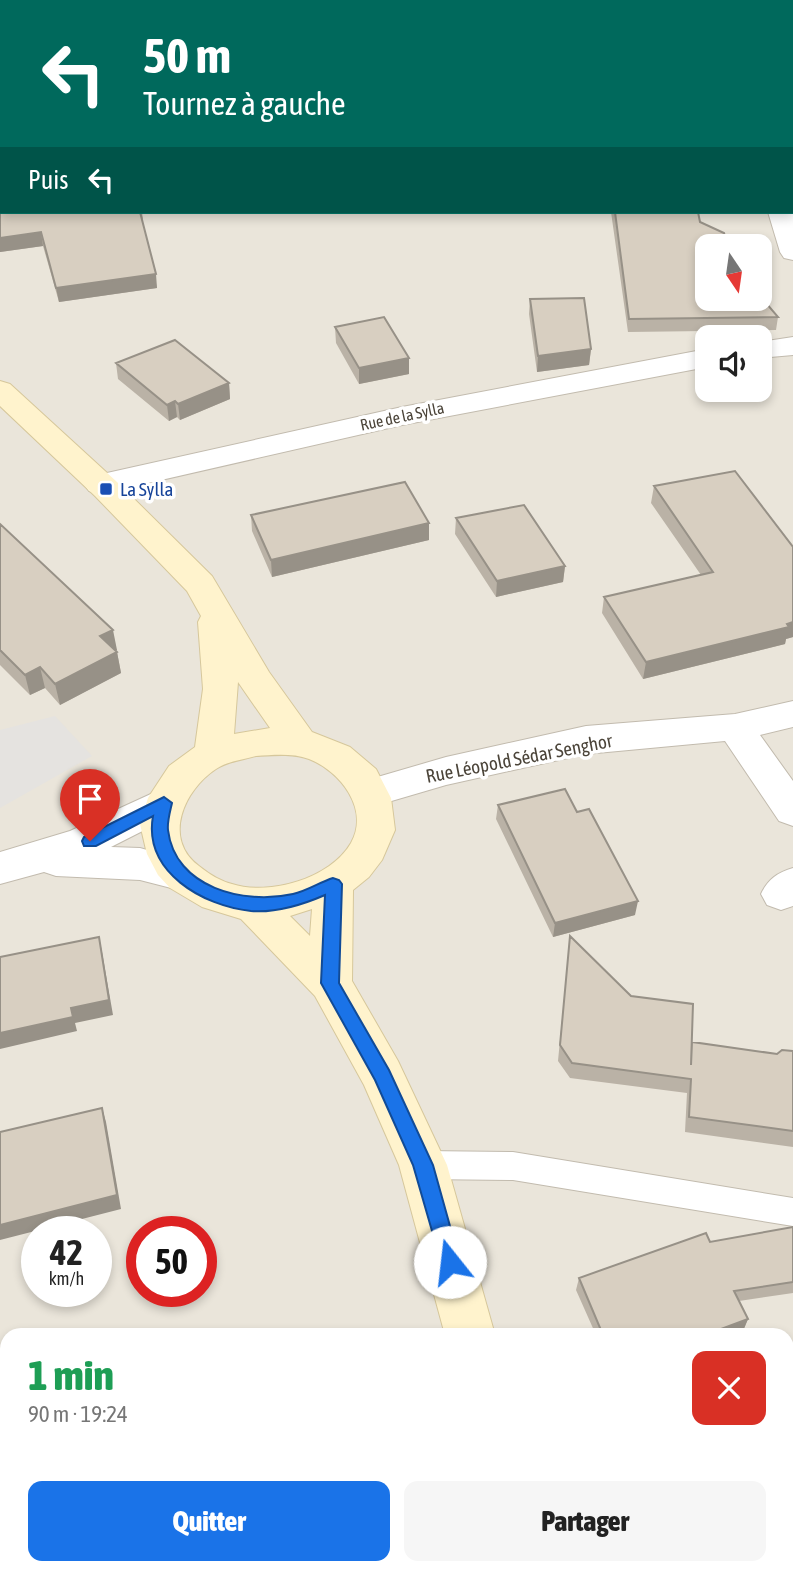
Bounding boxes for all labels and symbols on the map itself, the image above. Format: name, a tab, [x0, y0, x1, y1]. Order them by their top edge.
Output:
north arrow	[695, 234, 772, 312]
street label: Rue de la Sylla	[358, 398, 446, 435]
place label: La Sylla	[120, 478, 173, 500]
marker: La Sylla	[98, 481, 114, 497]
street label: Rue Léopold Sédar Senghor	[424, 729, 614, 787]
pin	[60, 769, 120, 841]
speed limit sign: 50	[126, 1216, 217, 1307]
position arrow	[413, 1225, 487, 1299]

